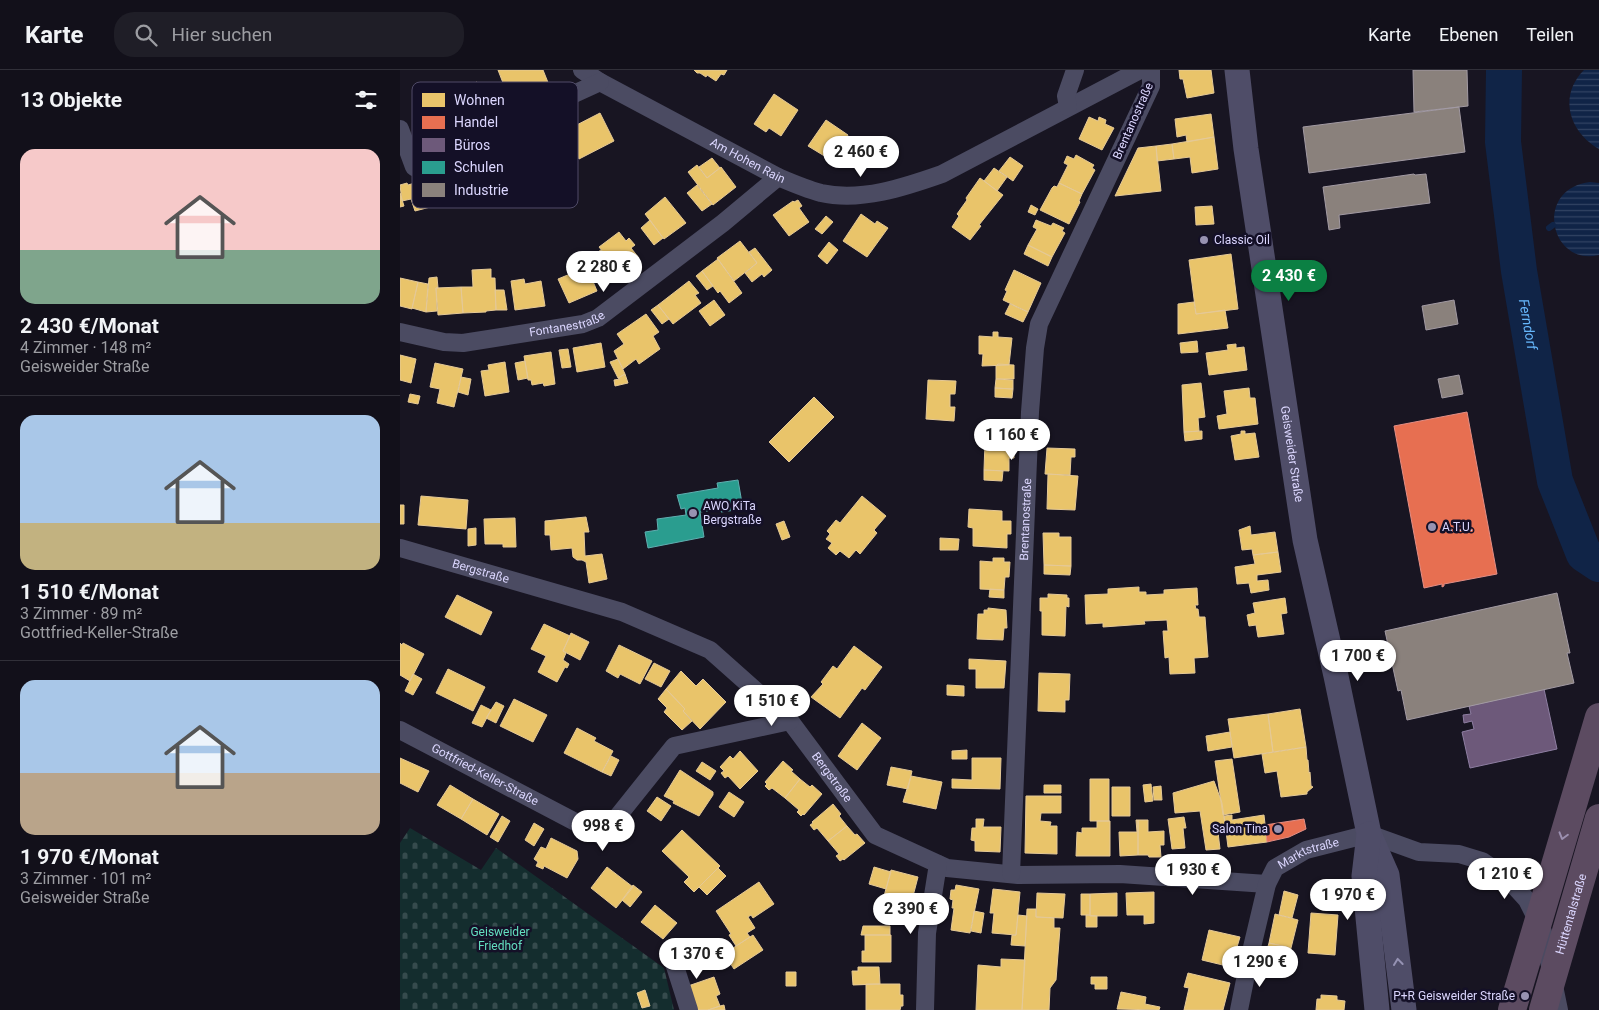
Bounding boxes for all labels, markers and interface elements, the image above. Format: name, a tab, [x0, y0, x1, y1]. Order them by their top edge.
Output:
search box	[114, 12, 464, 57]
text: Karte	[25, 21, 84, 49]
icon: search	[132, 21, 160, 49]
text: Hier suchen	[172, 23, 272, 46]
text: Karte	[1368, 24, 1411, 45]
text: Ebenen	[1439, 24, 1498, 45]
text: Teilen	[1526, 24, 1574, 45]
street label: Brentanostraße	[1110, 81, 1156, 161]
legend	[412, 82, 578, 208]
icon: filters	[352, 86, 380, 114]
text: 13 Objekte	[20, 88, 122, 112]
text: Wohnen	[454, 92, 505, 108]
text: Handel	[454, 114, 498, 130]
street label: Am Hohen Rain	[708, 135, 787, 186]
pin: 2 460 €	[815, 136, 907, 178]
text: Büros	[454, 137, 490, 153]
text: 2 460 €	[834, 142, 888, 161]
text: Schulen	[454, 159, 504, 175]
icon: home	[155, 182, 245, 272]
text: Industrie	[454, 182, 509, 198]
place label: Classic Oil	[1214, 233, 1270, 247]
marker: Classic Oil	[1198, 234, 1210, 246]
pin: 2 280 €	[558, 250, 650, 293]
text: 2 280 €	[577, 257, 631, 276]
pin: 2 430 €	[1243, 260, 1335, 302]
text: 2 430 €	[1262, 266, 1316, 285]
water label: Ferndorf	[1516, 297, 1541, 352]
street label: Fontanestraße	[528, 308, 608, 339]
text: 2 430 €/Monat	[20, 314, 159, 338]
text: 4 Zimmer · 148 m²	[20, 338, 151, 357]
text: Geisweider Straße	[20, 357, 149, 376]
street label: Geisweider Straße	[1278, 405, 1306, 503]
pin: 1 160 €	[966, 418, 1058, 461]
text: 1 160 €	[985, 425, 1039, 444]
icon: home	[155, 447, 245, 537]
street label: Brentanostraße	[1017, 478, 1034, 561]
place label: AWO KiTa Bergstraße	[703, 499, 762, 527]
marker: AWO KiTa Bergstraße	[687, 507, 699, 519]
place label: A.T.U.	[1442, 520, 1473, 534]
marker: A.T.U.	[1426, 521, 1438, 533]
street label: Bergstraße	[451, 556, 511, 586]
text: 1 510 €/Monat	[20, 580, 159, 604]
text: 3 Zimmer · 89 m²	[20, 604, 142, 623]
text: Gottfried-Keller-Straße	[20, 623, 178, 642]
pin: 1 700 €	[1312, 640, 1404, 682]
text: 1 700 €	[1331, 646, 1385, 665]
pin: 1 510 €	[726, 684, 818, 727]
text: 1 510 €	[745, 691, 799, 710]
icon: home	[155, 712, 245, 802]
street label: Gottfried-Keller-Straße	[429, 741, 541, 808]
street label: Bergstraße	[809, 750, 855, 805]
pin: 998 €	[568, 810, 638, 852]
text: 998 €	[583, 816, 623, 835]
place label: Salon Tina	[1212, 822, 1268, 836]
marker: Salon Tina	[1272, 823, 1284, 835]
one-way arrow	[1559, 832, 1569, 840]
street label: Marktstraße	[1275, 835, 1340, 872]
text: 1 970 €/Monat	[20, 845, 159, 869]
pin: 1 930 €	[1147, 854, 1239, 896]
pin: 1 210 €	[1459, 858, 1551, 900]
text: 1 930 €	[1166, 860, 1220, 879]
text: 1 210 €	[1478, 864, 1532, 883]
text: 3 Zimmer · 101 m²	[20, 869, 151, 888]
street label: Hüttentalstraße	[1553, 872, 1589, 956]
pin: 1 970 €	[1302, 878, 1394, 921]
text: 1 970 €	[1321, 885, 1375, 904]
text: Geisweider Straße	[20, 888, 149, 907]
pin: 2 390 €	[865, 892, 957, 935]
text: 2 390 €	[884, 899, 938, 918]
park label: Geisweider Friedhof	[470, 925, 530, 953]
pin: 1 370 €	[651, 938, 743, 980]
text: 1 370 €	[670, 944, 724, 963]
pin: 1 290 €	[1214, 946, 1306, 988]
text: 1 290 €	[1233, 952, 1287, 971]
one-way arrow	[1393, 957, 1404, 965]
place label: P+R Geisweider Straße	[1393, 989, 1515, 1003]
marker: P+R Geisweider Straße	[1519, 990, 1531, 1002]

